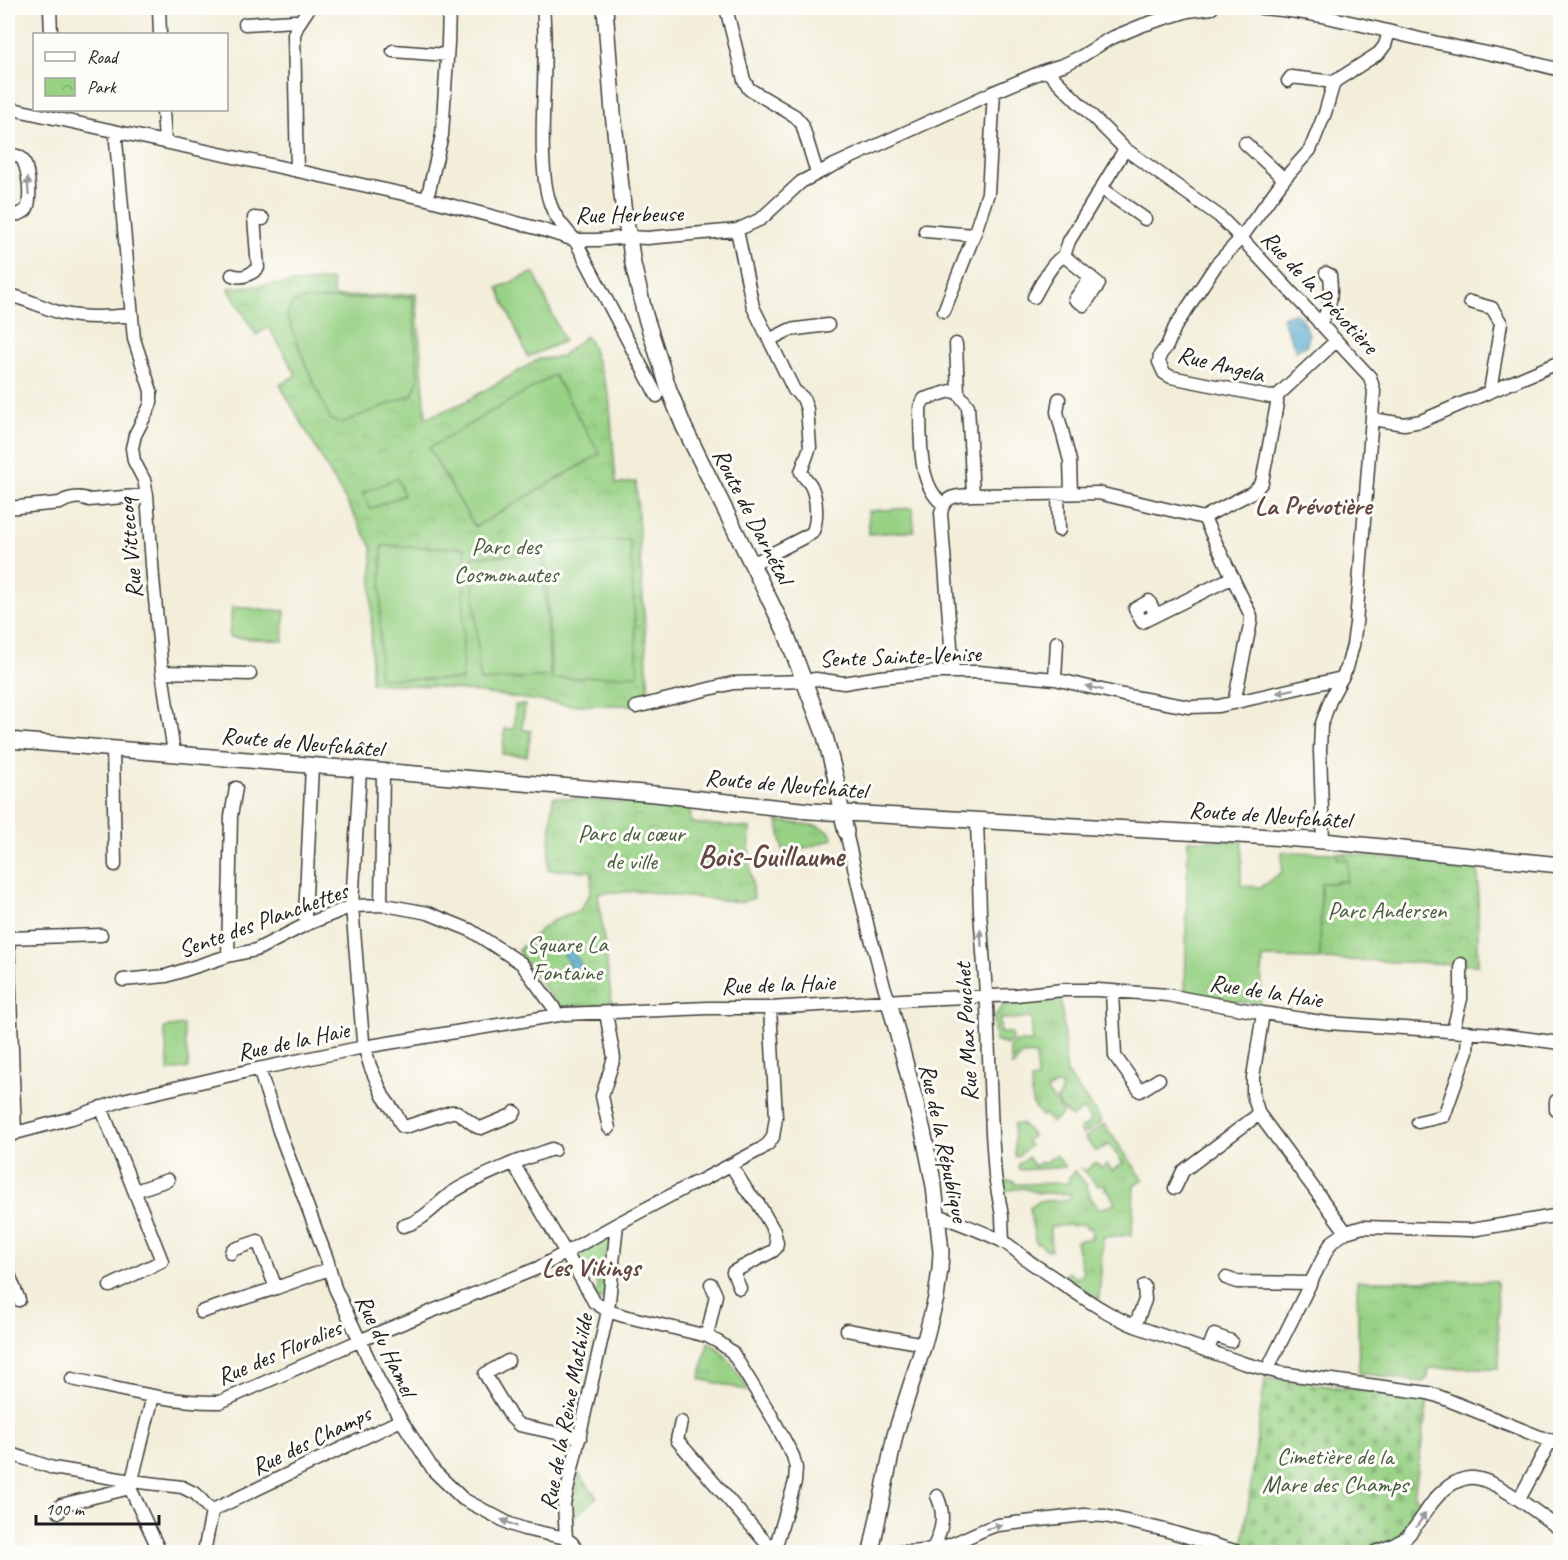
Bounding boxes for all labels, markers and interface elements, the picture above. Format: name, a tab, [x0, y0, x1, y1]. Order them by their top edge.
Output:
legend	[33, 33, 228, 111]
text: Road	[87, 46, 120, 68]
text: Park	[87, 76, 117, 98]
one-way arrow	[24, 177, 33, 196]
street label: Rue Herbeuse	[575, 198, 685, 230]
street label: Rue de la Prévotière	[1255, 224, 1387, 362]
street label: Rue Angela	[1175, 339, 1269, 390]
street label: Route de Darnétal	[706, 443, 802, 592]
district label: La Prévotière	[1255, 489, 1374, 522]
street label: Rue Vittecoq	[110, 494, 149, 600]
park label: Parc des Cosmonautes	[454, 531, 560, 589]
street label: Sente Sainte-Venise	[819, 638, 984, 674]
one-way arrow	[1085, 683, 1103, 693]
one-way arrow	[1276, 687, 1295, 696]
street label: Route de Neufchâtel	[220, 720, 388, 764]
street label: Route de Neufchâtel	[704, 762, 872, 806]
street label: Route de Neufchâtel	[1188, 794, 1356, 836]
park label: Parc du cœur de ville	[578, 818, 687, 876]
district label: Bois-Guillaume	[698, 837, 846, 875]
street label: Sente des Planchettes	[174, 875, 354, 965]
park label: Parc Andersen	[1327, 895, 1448, 925]
park label: Square La Fontaine	[526, 929, 609, 987]
one-way arrow	[977, 929, 986, 948]
street label: Rue Max Pouchet	[947, 960, 985, 1102]
street label: Rue de la Haie	[721, 967, 837, 1001]
street label: Rue de la Haie	[1208, 967, 1327, 1015]
street label: Rue de la Haie	[234, 1014, 354, 1067]
street label: Rue de la République	[913, 1061, 976, 1227]
district label: Les Vikings	[542, 1251, 643, 1284]
street label: Rue du Hamel	[349, 1289, 425, 1404]
street label: Rue de la Reine Mathilde	[532, 1309, 600, 1512]
street label: Rue des Floralies	[212, 1312, 347, 1392]
street label: Rue des Champs	[246, 1397, 377, 1482]
park label: Cimetière de la Mare des Champs	[1262, 1441, 1411, 1499]
scale bar	[36, 1488, 159, 1526]
text: 100 m	[45, 1498, 86, 1520]
one-way arrow	[1415, 1512, 1426, 1528]
one-way arrow	[500, 1518, 518, 1528]
one-way arrow	[985, 1522, 1003, 1532]

